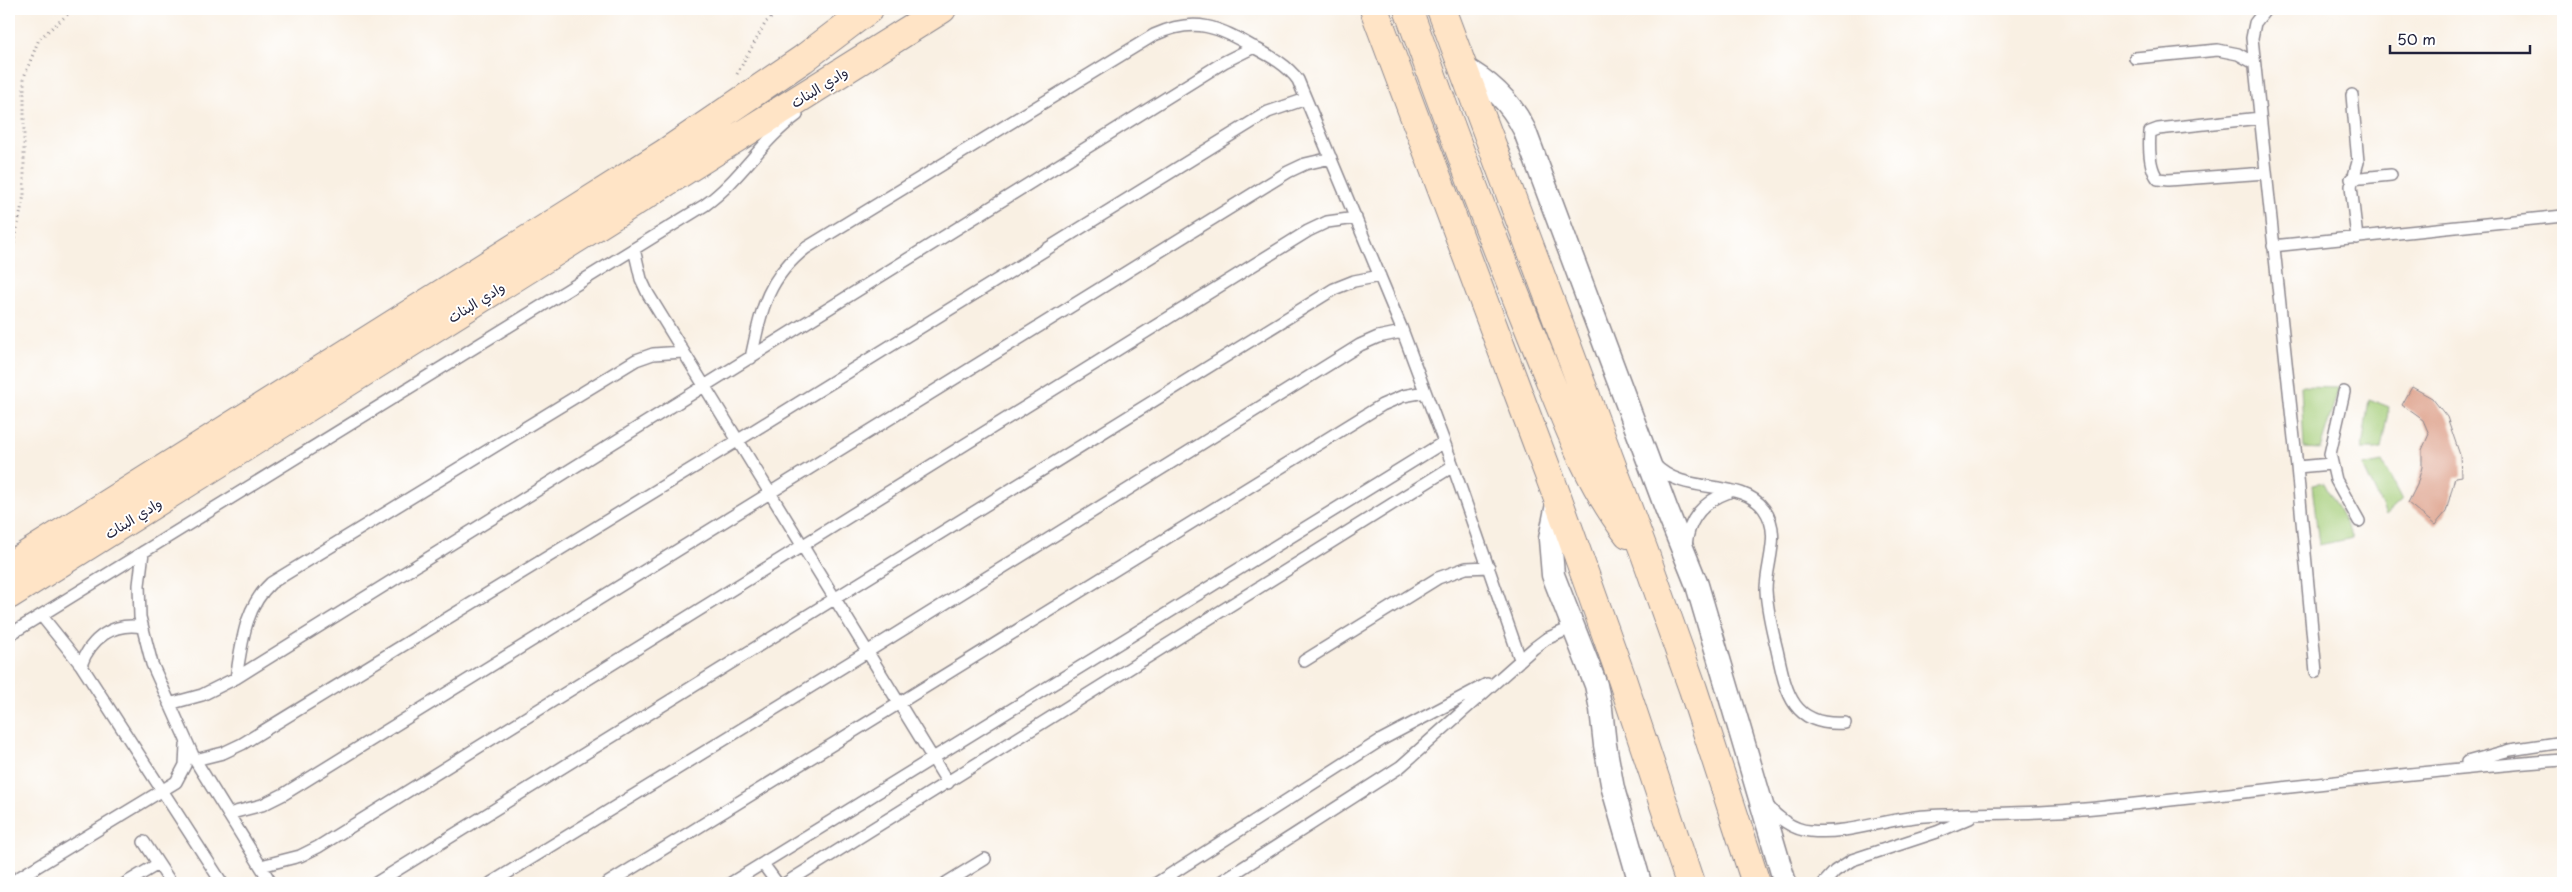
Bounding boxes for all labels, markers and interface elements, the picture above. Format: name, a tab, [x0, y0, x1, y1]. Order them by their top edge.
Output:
scale bar	[2390, 22, 2530, 54]
text: 50 m	[2397, 27, 2436, 50]
street label: وادي البنات	[786, 61, 852, 114]
street label: وادي البنات	[443, 276, 509, 329]
street label: وادي البنات	[100, 492, 166, 545]

